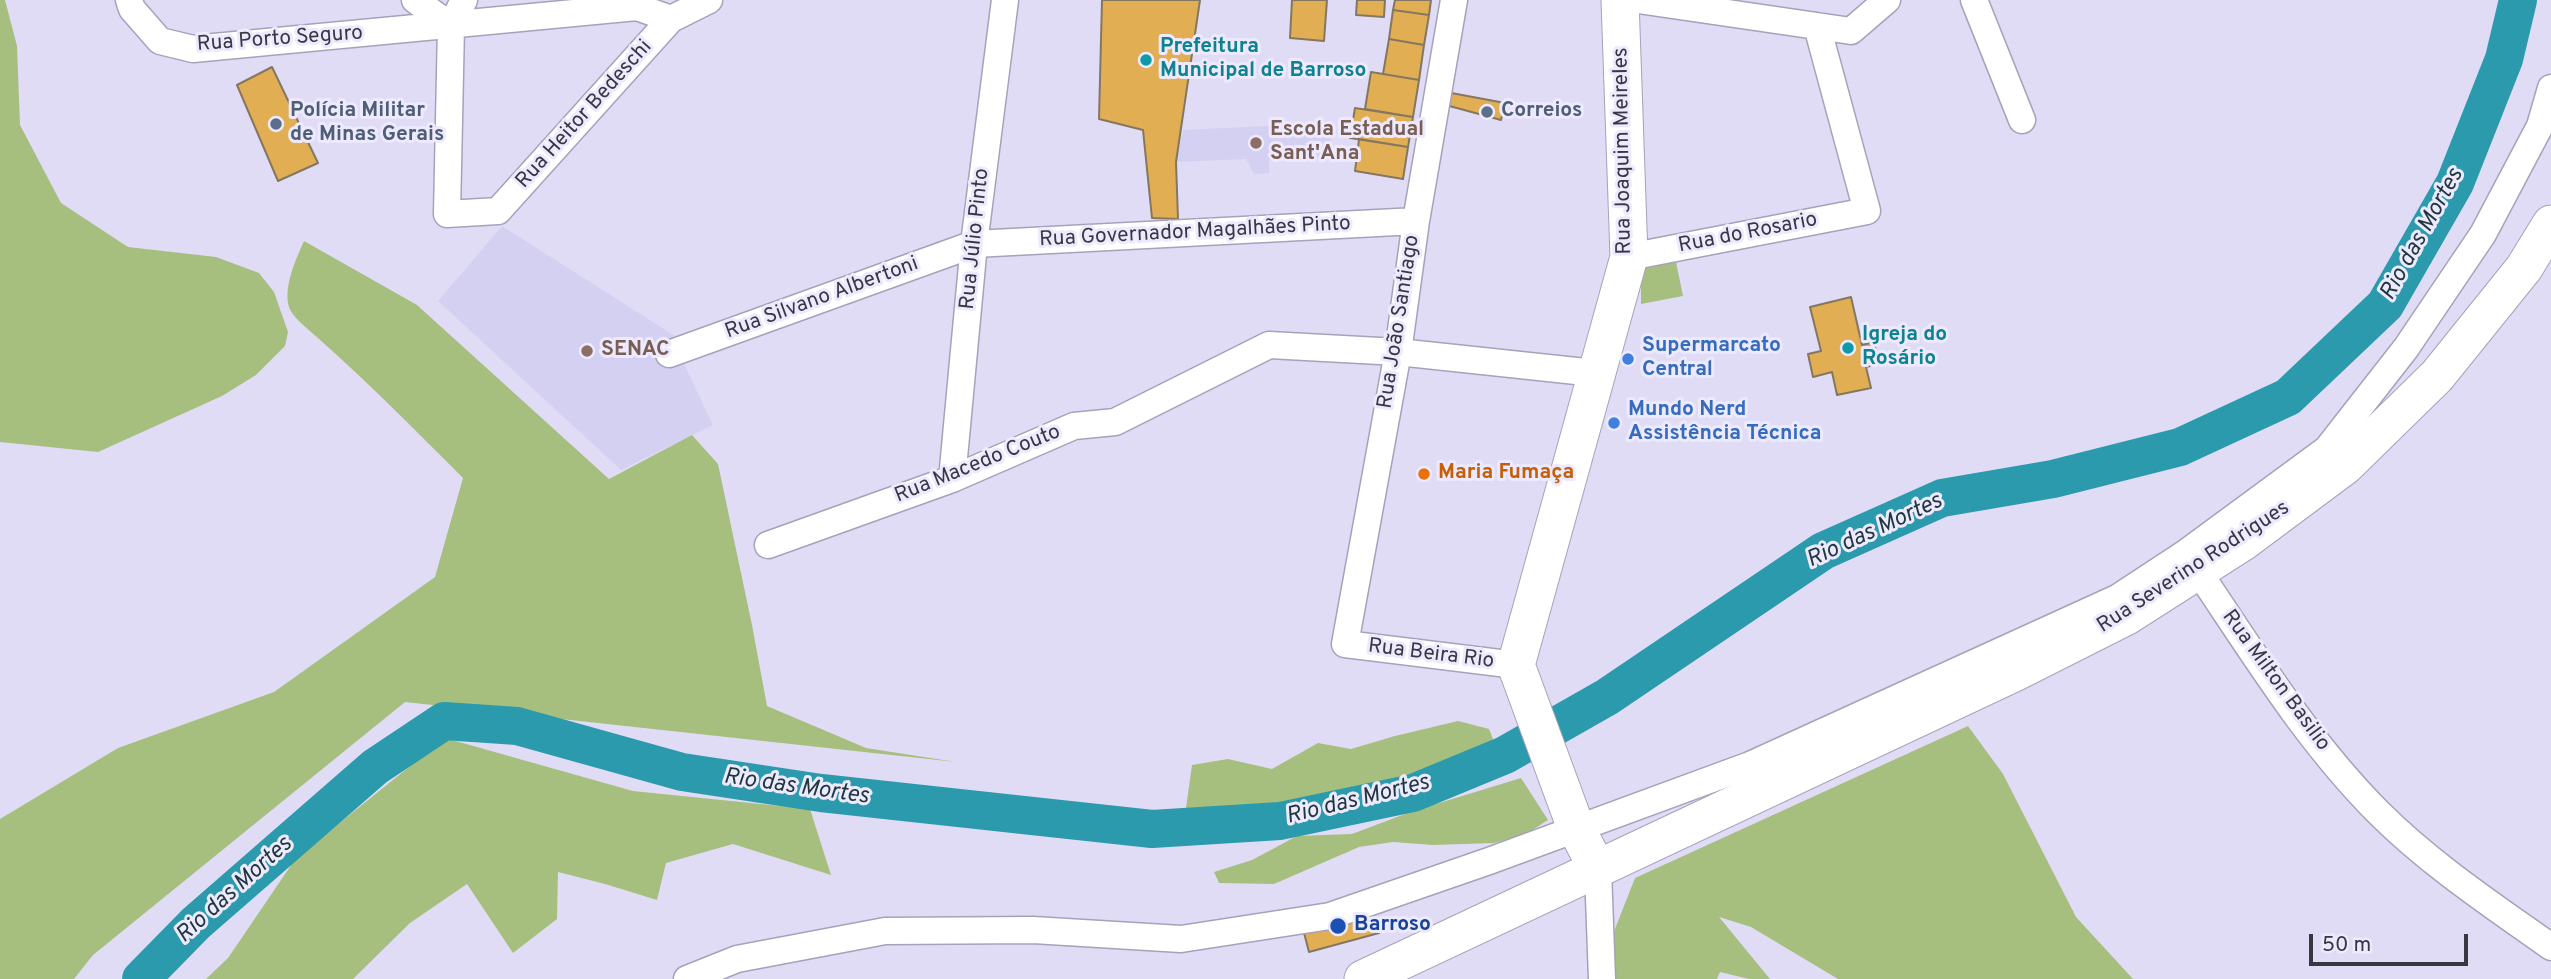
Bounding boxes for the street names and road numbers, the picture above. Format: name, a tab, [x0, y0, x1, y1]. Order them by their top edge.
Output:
street label: Rua Porto Seguro	[196, 22, 364, 58]
street label: Rua Heitor Bedeschi	[512, 36, 658, 194]
street label: Rua Joaquim Meireles	[1610, 47, 1638, 255]
street label: Rua Júlio Pinto	[956, 167, 996, 311]
street label: Rua do Rosario	[1676, 208, 1820, 260]
street label: Rua Governador Magalhães Pinto	[1039, 212, 1351, 254]
street label: Rua João Santiago	[1374, 233, 1426, 411]
street label: Rua Silvano Albertoni	[722, 252, 922, 346]
street label: Rua Macedo Couto	[891, 420, 1065, 510]
street label: Rua Severino Rodrigues	[2093, 496, 2295, 640]
street label: Rua Milton Basilio	[2215, 606, 2335, 756]
street label: Rua Beira Rio	[1366, 635, 1496, 675]

